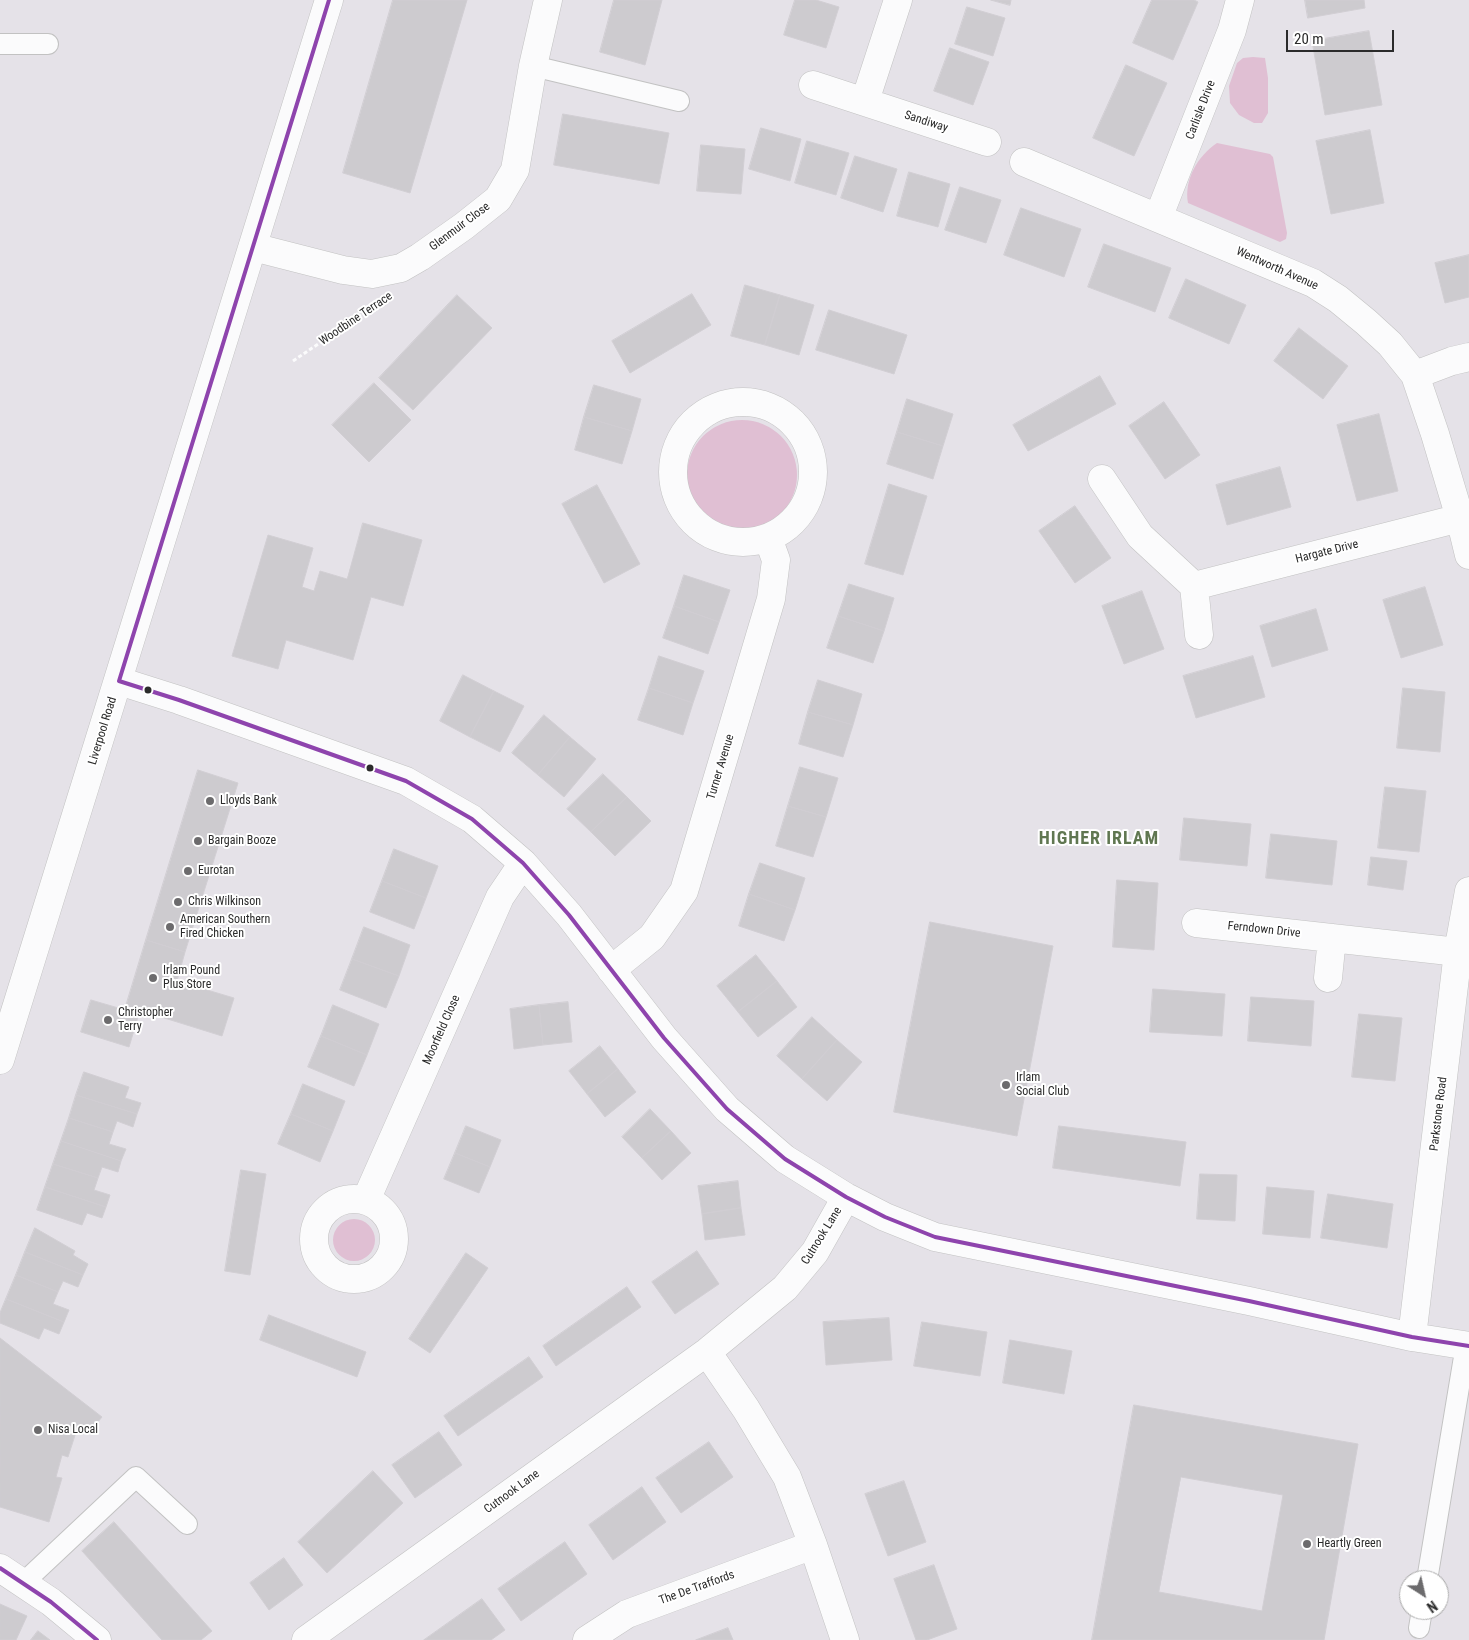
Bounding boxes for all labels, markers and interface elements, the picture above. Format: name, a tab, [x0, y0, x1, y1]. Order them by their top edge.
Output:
scale bar	[1289, 20, 1396, 52]
text: 20 m	[1294, 30, 1324, 48]
street label: Carlisle Drive	[1183, 78, 1219, 142]
street label: Sandiway	[902, 108, 950, 136]
street label: Glenmuir Close	[427, 200, 493, 254]
street label: Wentworth Avenue	[1234, 244, 1320, 294]
street label: Woodbine Terrace	[317, 289, 395, 349]
street label: Hargate Drive	[1294, 537, 1360, 567]
unlabelled marker	[143, 685, 153, 695]
street label: Liverpool Road	[86, 695, 120, 767]
street label: Turner Avenue	[704, 733, 738, 801]
unlabelled marker	[365, 763, 375, 773]
place label: Lloyds Bank	[220, 794, 277, 808]
marker: Lloyds Bank	[204, 795, 216, 807]
district label: HIGHER IRLAM	[1037, 828, 1161, 850]
place label: Bargain Booze	[208, 834, 276, 848]
marker: Bargain Booze	[192, 835, 204, 847]
place label: Eurotan	[198, 864, 234, 878]
marker: Eurotan	[182, 865, 194, 877]
place label: Chris Wilkinson	[188, 895, 261, 909]
marker: Chris Wilkinson	[172, 896, 184, 908]
place label: American Southern Fired Chicken	[180, 913, 270, 941]
street label: Ferndown Drive	[1227, 919, 1301, 941]
marker: American Southern Fired Chicken	[164, 921, 176, 933]
place label: Irlam Pound Plus Store	[163, 964, 220, 992]
marker: Irlam Pound Plus Store	[147, 972, 159, 984]
street label: Moorfield Close	[420, 993, 464, 1067]
place label: Christopher Terry	[118, 1006, 173, 1034]
marker: Christopher Terry	[102, 1014, 114, 1026]
place label: Irlam Social Club	[1016, 1071, 1069, 1099]
street label: Parkstone Road	[1427, 1076, 1451, 1152]
marker: Irlam Social Club	[1000, 1079, 1012, 1091]
street label: Cutnook Lane	[799, 1205, 845, 1267]
place label: Nisa Local	[48, 1423, 98, 1437]
marker: Nisa Local	[32, 1424, 44, 1436]
street label: Cutnook Lane	[481, 1467, 543, 1517]
place label: Heartly Green	[1317, 1537, 1382, 1551]
marker: Heartly Green	[1301, 1538, 1313, 1550]
street label: The De Traffords	[657, 1568, 737, 1608]
north arrow	[1399, 1570, 1449, 1620]
text: N	[1424, 1597, 1440, 1615]

